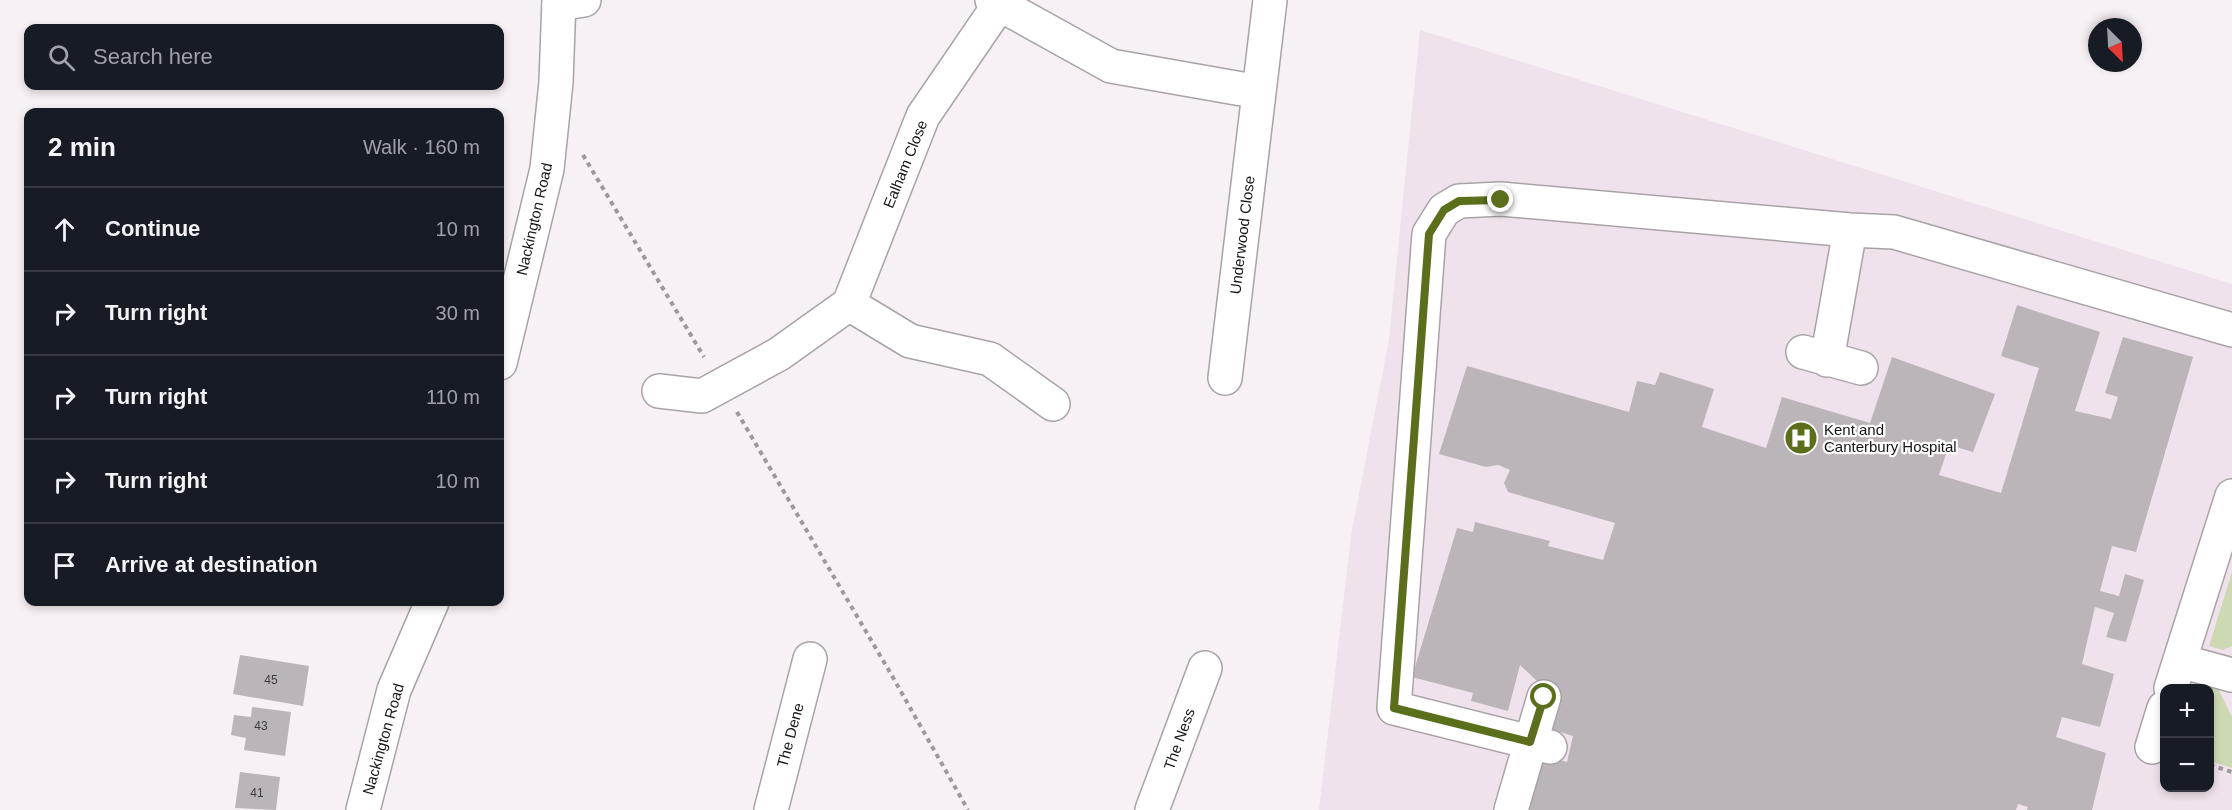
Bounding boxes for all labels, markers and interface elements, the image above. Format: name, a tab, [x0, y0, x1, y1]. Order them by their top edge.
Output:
north arrow	[2088, 18, 2142, 72]
search box	[24, 24, 504, 90]
icon: search	[45, 41, 78, 74]
text: Search here	[93, 44, 213, 69]
street label: Ealham Close	[880, 118, 930, 210]
text: 2 min	[48, 132, 116, 162]
text: Walk · 160 m	[363, 136, 480, 158]
street label: Nackington Road	[513, 161, 555, 277]
street label: Underwood Close	[1226, 175, 1258, 295]
route end	[1487, 186, 1513, 212]
icon: ahead	[48, 213, 81, 246]
text: Continue	[105, 216, 200, 241]
text: 10 m	[436, 218, 480, 240]
icon: right	[48, 297, 81, 330]
text: Turn right	[105, 300, 207, 325]
text: 30 m	[436, 302, 480, 324]
icon: right	[48, 381, 81, 414]
text: Turn right	[105, 384, 207, 409]
text: 110 m	[426, 386, 480, 408]
hospital icon: Kent and Canterbury Hospital	[1783, 420, 1819, 456]
place label: Kent and Canterbury Hospital	[1824, 421, 1957, 455]
icon: right	[48, 465, 81, 498]
text: Turn right	[105, 468, 207, 493]
text: 10 m	[436, 470, 480, 492]
icon: arrive	[48, 549, 81, 582]
text: Arrive at destination	[105, 552, 318, 577]
house number: 45	[264, 673, 278, 687]
street label: Nackington Road	[359, 681, 407, 797]
route start	[1530, 683, 1556, 709]
map controls	[2160, 684, 2214, 792]
button: +	[2160, 684, 2214, 738]
street label: The Dene	[773, 701, 807, 769]
street label: The Ness	[1160, 706, 1198, 772]
house number: 43	[254, 719, 268, 733]
button: −	[2160, 738, 2214, 792]
house number: 41	[250, 786, 264, 800]

